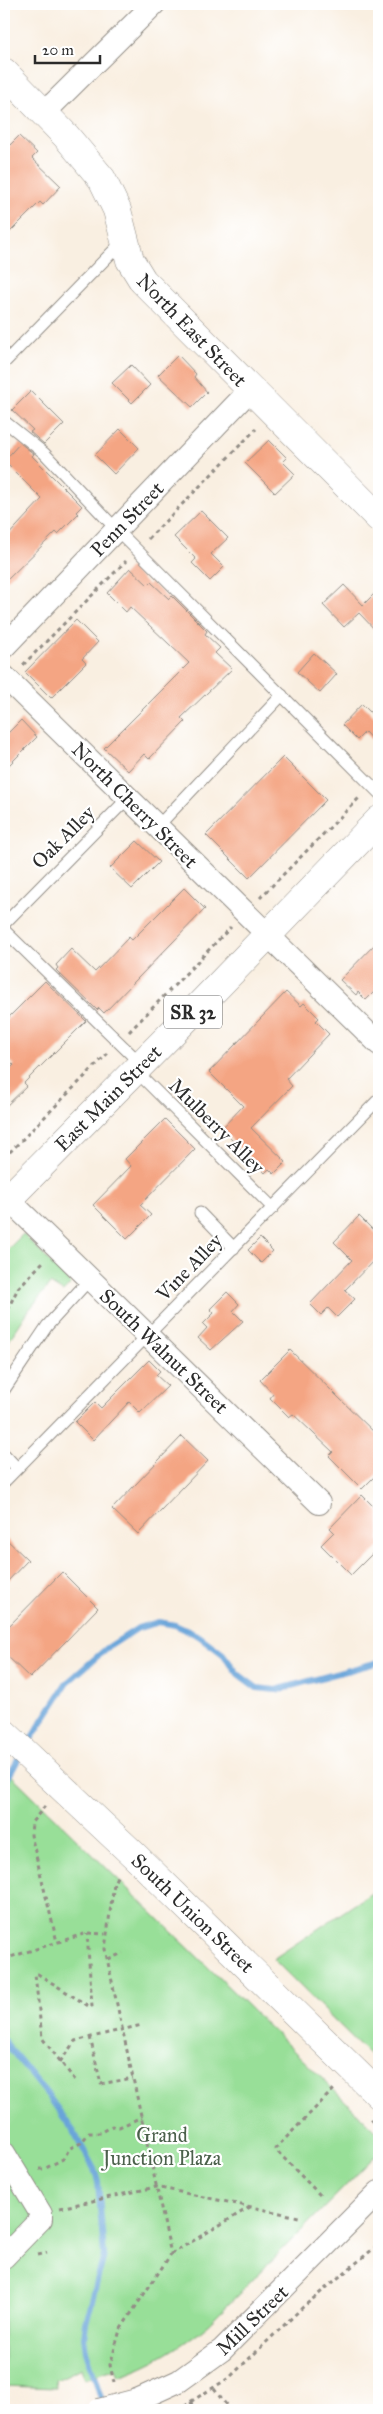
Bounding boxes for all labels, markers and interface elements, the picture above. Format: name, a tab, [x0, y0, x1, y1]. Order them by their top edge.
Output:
scale bar	[35, 32, 100, 64]
text: 20 m	[42, 41, 74, 59]
street label: North East Street	[132, 268, 252, 392]
street label: Penn Street	[85, 477, 169, 561]
street label: North Cherry Street	[67, 737, 203, 873]
street label: Oak Alley	[27, 800, 100, 873]
road number: SR 32	[164, 996, 222, 1028]
street label: East Main Street	[50, 1040, 166, 1156]
street label: Mulberry Alley	[164, 1073, 270, 1179]
street label: Vine Alley	[150, 1228, 227, 1307]
street label: South Walnut Street	[95, 1284, 233, 1418]
street label: South Union Street	[127, 1848, 259, 1978]
park label: Grand Junction Plaza	[101, 2123, 222, 2171]
street label: Mill Street	[211, 2280, 293, 2360]

